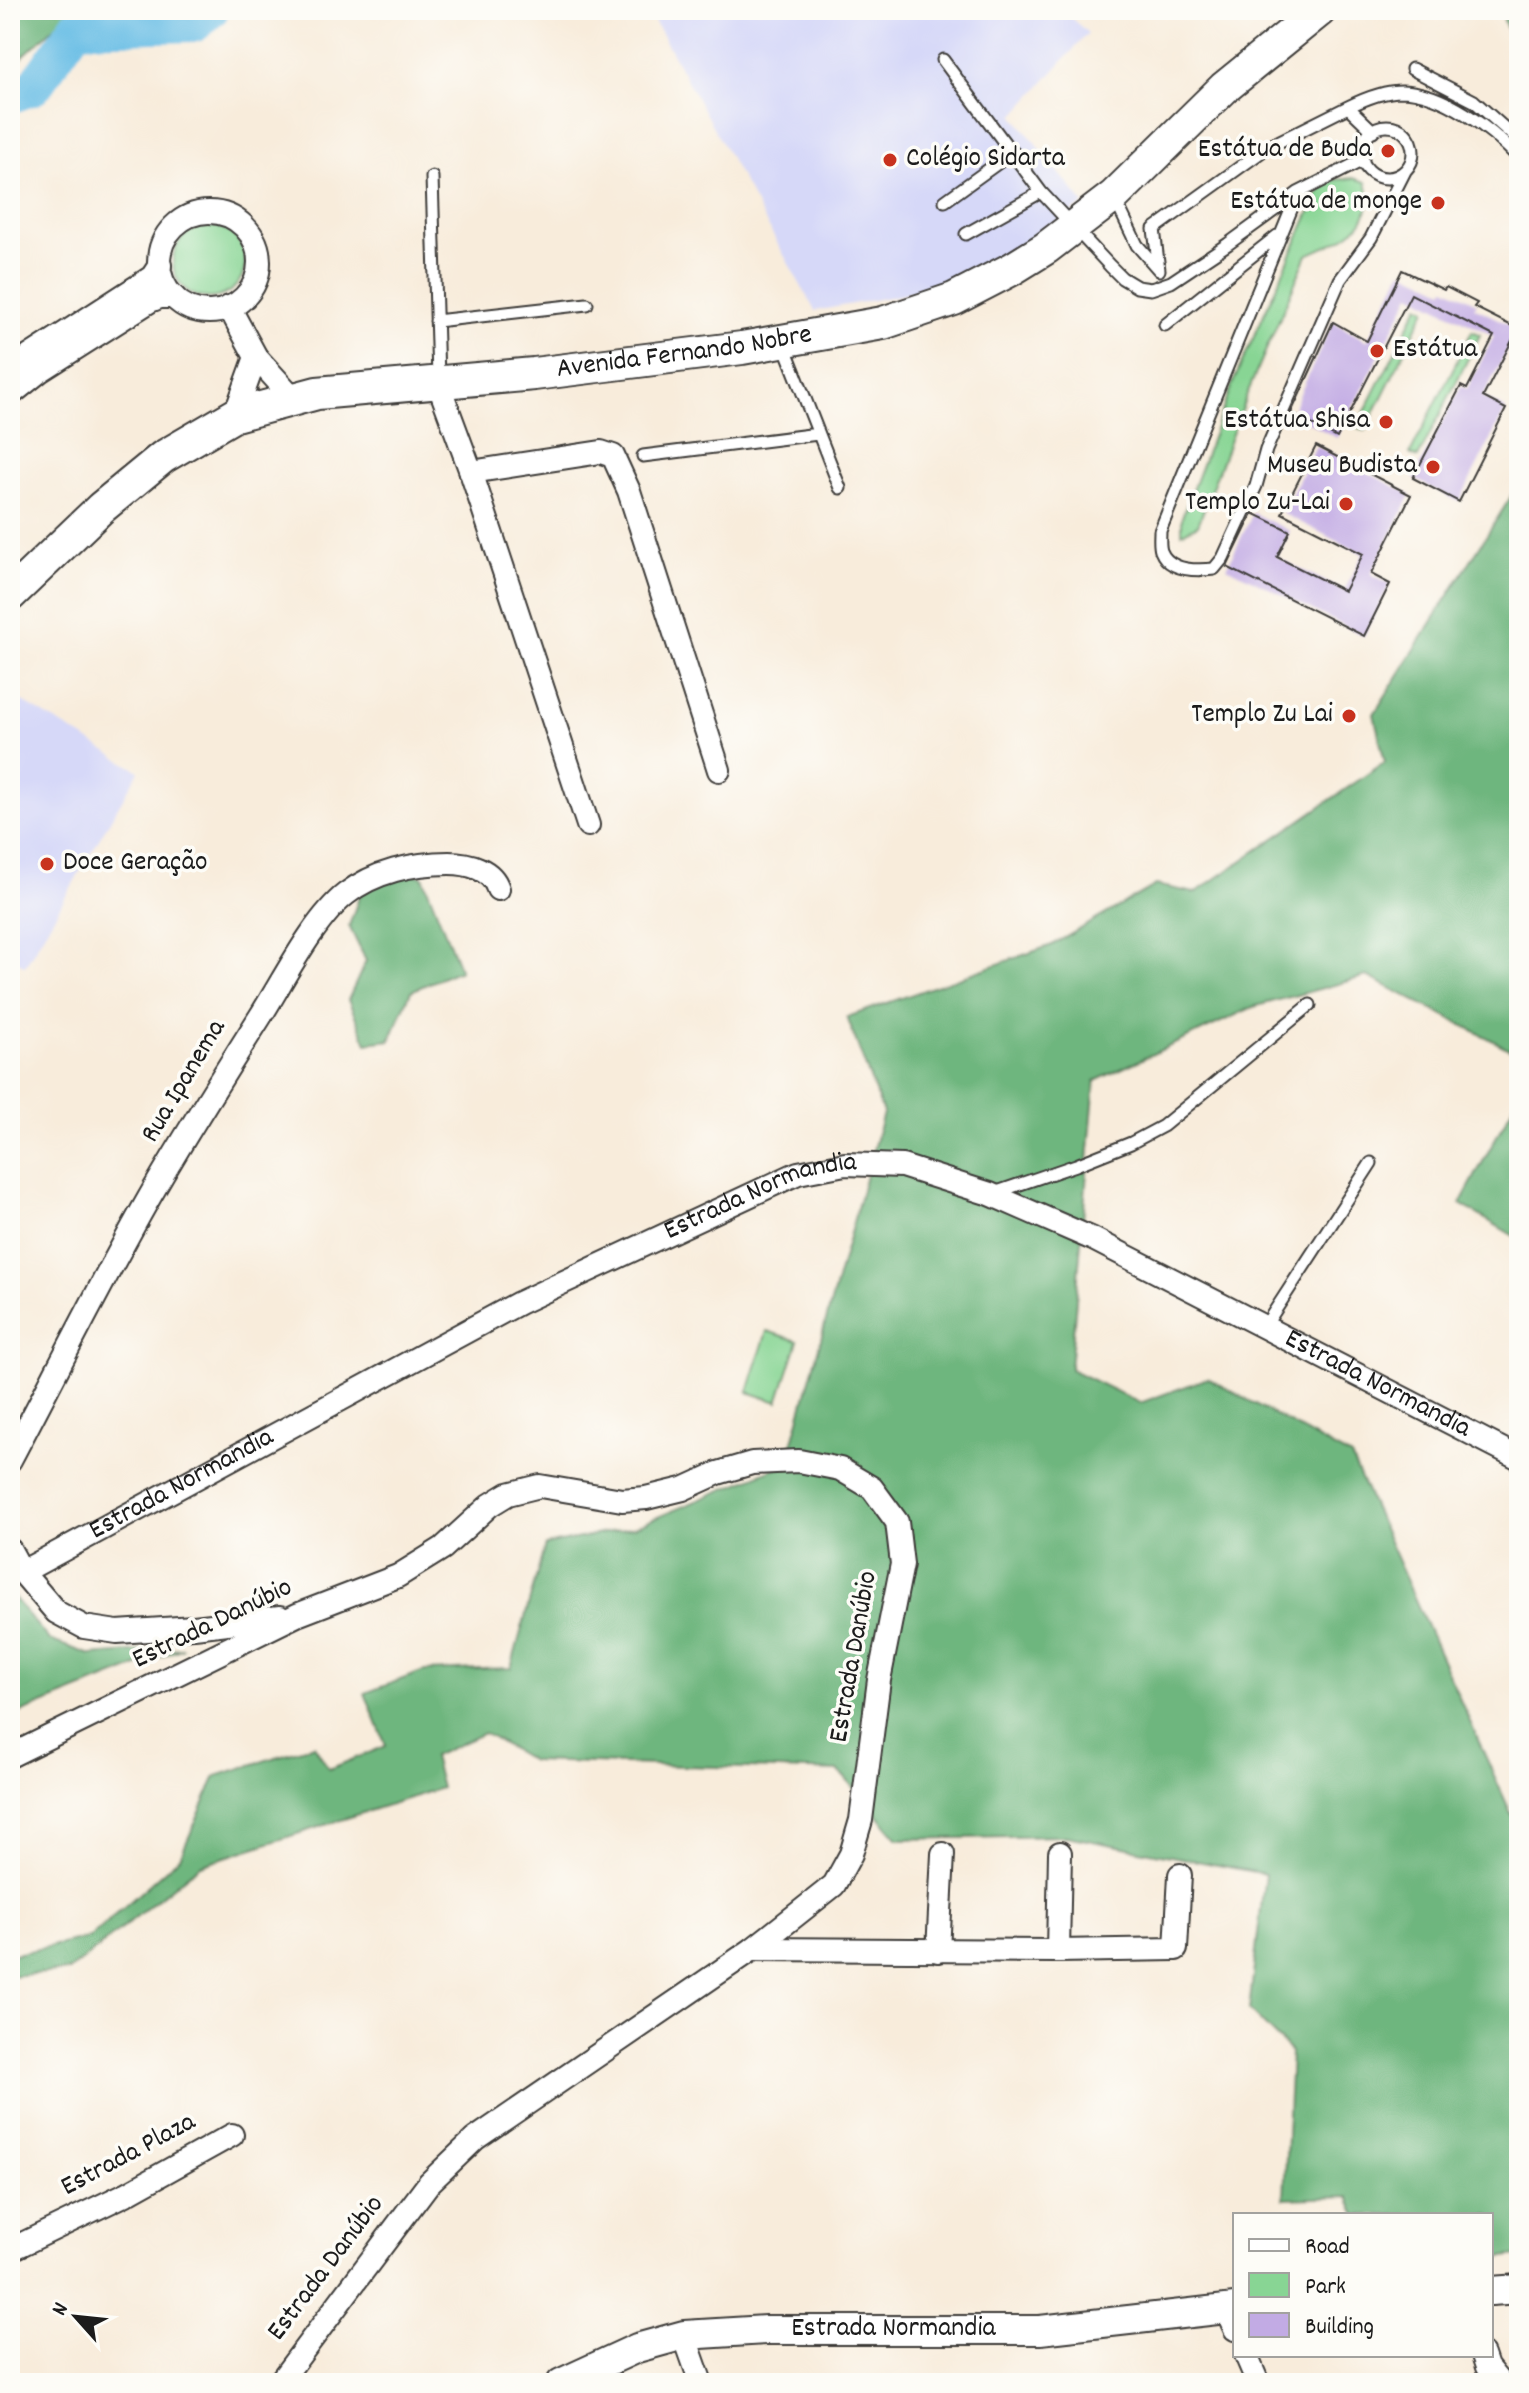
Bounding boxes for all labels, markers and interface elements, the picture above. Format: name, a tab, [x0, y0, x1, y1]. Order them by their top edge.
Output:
place label: Estátua de Buda	[1198, 131, 1373, 171]
place label: Colégio Sidarta	[906, 140, 1066, 180]
marker: Estátua de Buda	[1379, 142, 1397, 160]
marker: Colégio Sidarta	[881, 151, 899, 169]
place label: Estátua de monge	[1230, 183, 1422, 223]
marker: Estátua de monge	[1429, 194, 1447, 212]
street label: Avenida Fernando Nobre	[554, 316, 815, 391]
place label: Estátua	[1393, 331, 1478, 371]
marker: Estátua	[1368, 342, 1386, 360]
place label: Estátua Shisa	[1224, 402, 1371, 442]
marker: Estátua Shisa	[1377, 413, 1395, 431]
place label: Museu Budista	[1267, 447, 1418, 487]
marker: Museu Budista	[1424, 458, 1442, 476]
place label: Templo Zu-Lai	[1185, 484, 1330, 524]
marker: Templo Zu-Lai	[1337, 495, 1355, 513]
place label: Templo Zu Lai	[1191, 696, 1333, 736]
marker: Templo Zu Lai	[1340, 707, 1358, 725]
place label: Doce Geração	[63, 844, 208, 884]
marker: Doce Geração	[38, 855, 56, 873]
street label: Rua Ipanema	[132, 1012, 238, 1151]
street label: Estrada Normandia	[658, 1144, 858, 1252]
street label: Estrada Normandia	[1277, 1321, 1478, 1450]
street label: Estrada Normandia	[83, 1419, 282, 1552]
street label: Estrada Danúbio	[820, 1568, 890, 1746]
street label: Estrada Danúbio	[126, 1569, 300, 1681]
street label: Estrada Plaza	[55, 2103, 204, 2208]
street label: Estrada Danúbio	[259, 2188, 395, 2350]
legend	[1233, 2213, 1493, 2357]
text: Road	[1305, 2231, 1350, 2265]
text: Park	[1305, 2271, 1346, 2305]
north arrow	[36, 2277, 116, 2357]
text: N	[45, 2298, 78, 2321]
street label: Estrada Normandia	[791, 2310, 997, 2350]
text: Building	[1305, 2311, 1374, 2345]

